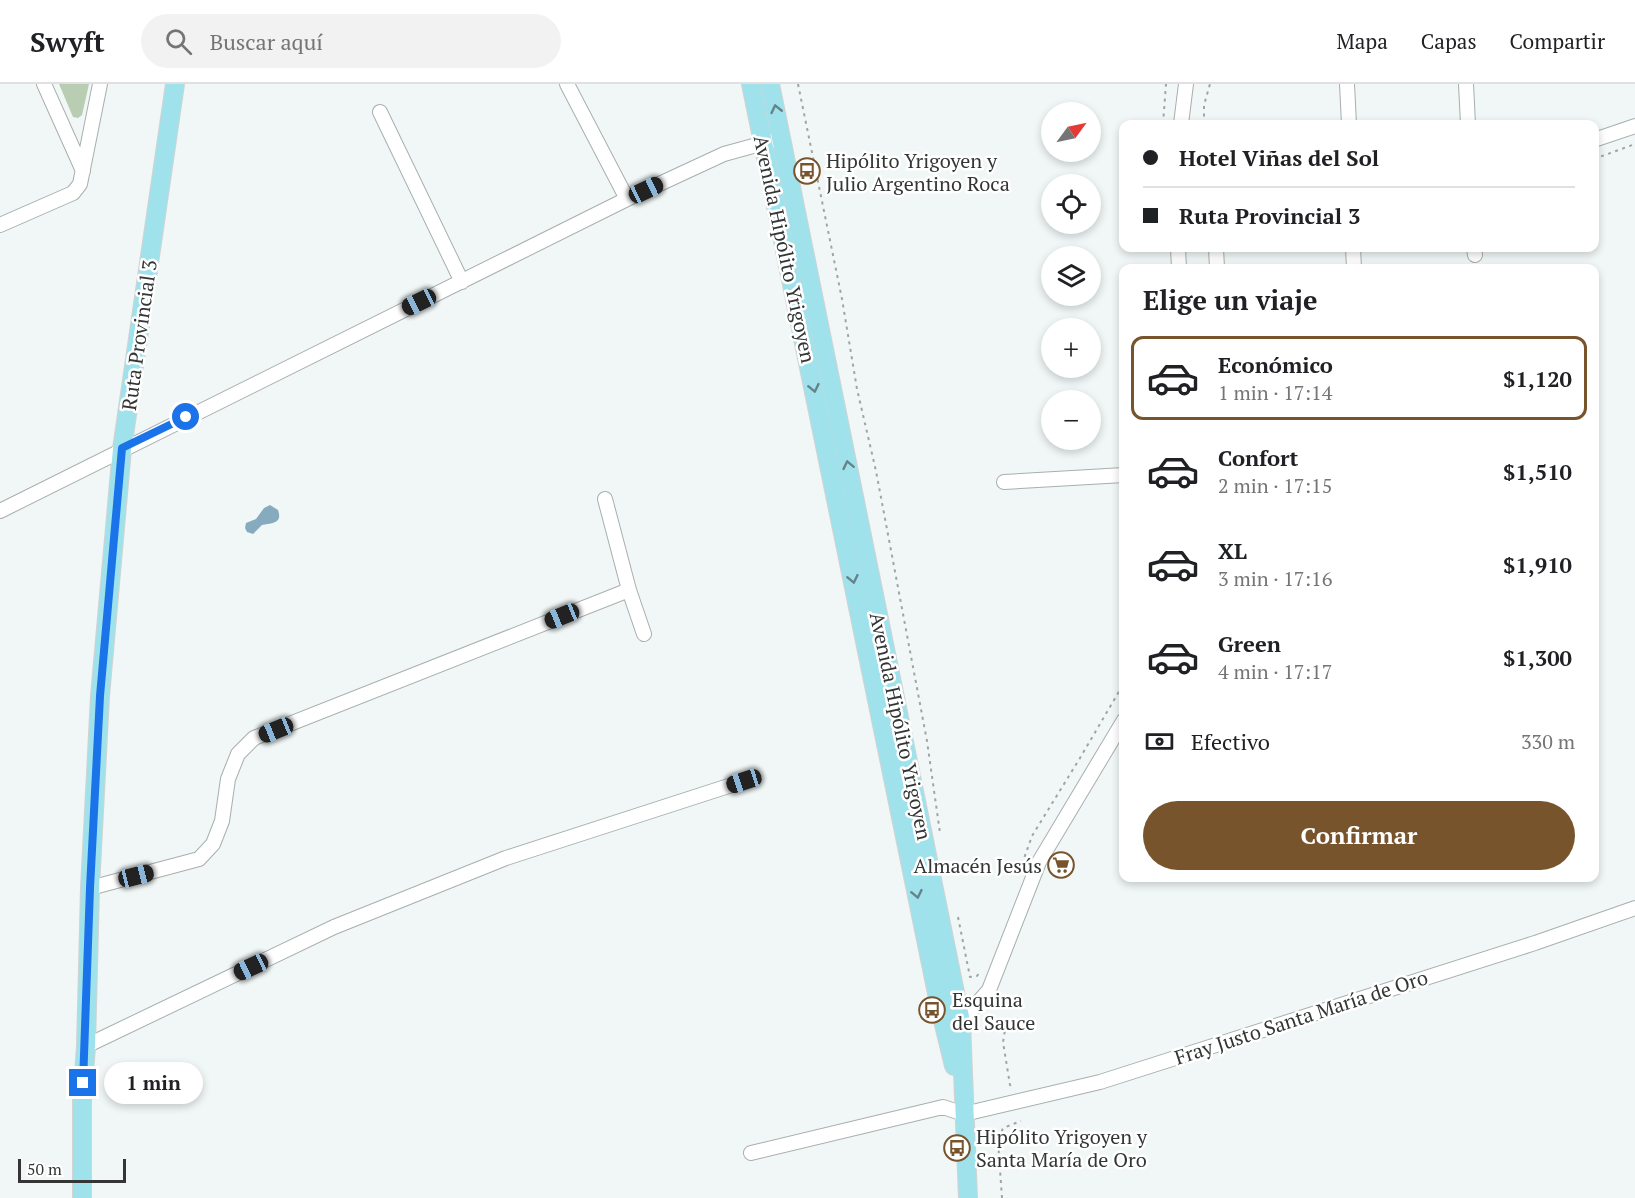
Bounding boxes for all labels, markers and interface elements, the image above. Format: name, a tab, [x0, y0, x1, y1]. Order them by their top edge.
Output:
search box	[141, 14, 561, 68]
text: Swyft	[30, 23, 105, 60]
icon: search	[162, 25, 195, 58]
text: Buscar aquí	[210, 27, 323, 56]
text: Mapa	[1336, 27, 1388, 55]
text: Capas	[1421, 27, 1477, 55]
text: Compartir	[1510, 27, 1605, 55]
north arrow	[1041, 102, 1101, 162]
map controls	[1041, 102, 1101, 450]
one-way arrow	[771, 105, 784, 115]
street label: Avenida Hipólito Yrigoyen	[748, 133, 822, 365]
text: Hotel Viñas del Sol	[1179, 143, 1379, 172]
place label: Hipólito Yrigoyen y Julio Argentino Roca	[826, 147, 1010, 197]
bus stop icon: Hipólito Yrigoyen y Julio Argentino Roca	[792, 156, 822, 186]
car	[626, 174, 666, 206]
button: locate	[1041, 174, 1101, 234]
text: Ruta Provincial 3	[1179, 201, 1360, 230]
button: layers	[1041, 246, 1101, 306]
street label: Ruta Provincial 3	[115, 258, 163, 412]
text: Elige un viaje	[1143, 282, 1317, 318]
car	[399, 286, 439, 318]
button: +	[1041, 318, 1101, 378]
text: Económico	[1218, 350, 1333, 379]
icon: car	[1146, 351, 1200, 405]
text: $1,120	[1503, 364, 1572, 393]
text: 1 min · 17:14	[1218, 379, 1332, 406]
one-way arrow	[807, 383, 820, 393]
button: −	[1041, 390, 1101, 450]
route start	[172, 403, 199, 430]
text: Confort	[1218, 443, 1298, 472]
icon: car	[1146, 444, 1200, 498]
text: $1,510	[1503, 457, 1572, 486]
one-way arrow	[842, 460, 855, 470]
text: 2 min · 17:15	[1218, 472, 1332, 499]
text: XL	[1218, 536, 1247, 565]
icon: car	[1146, 537, 1200, 591]
text: $1,910	[1503, 550, 1572, 579]
text: 3 min · 17:16	[1218, 565, 1332, 592]
one-way arrow	[846, 574, 859, 584]
car	[542, 601, 582, 631]
street label: Avenida Hipólito Yrigoyen	[864, 610, 938, 842]
text: Green	[1218, 629, 1281, 658]
icon: car	[1146, 630, 1200, 684]
text: $1,300	[1503, 643, 1572, 672]
text: 4 min · 17:17	[1218, 658, 1332, 685]
car	[256, 715, 296, 745]
icon: cash	[1143, 725, 1176, 758]
text: Efectivo	[1191, 727, 1270, 756]
text: 330 m	[1521, 728, 1575, 755]
car	[724, 767, 764, 795]
button: Confirmar	[1143, 801, 1575, 870]
supermarket icon: Almacén Jesús	[1046, 850, 1076, 880]
place label: Almacén Jesús	[914, 852, 1042, 879]
car	[116, 863, 156, 889]
one-way arrow	[910, 888, 923, 898]
car	[231, 951, 271, 983]
street label: Fray Justo Santa María de Oro	[1171, 963, 1431, 1071]
place label: Esquina del Sauce	[952, 986, 1035, 1036]
bus stop icon: Esquina del Sauce	[917, 995, 947, 1025]
callout: 1 min	[104, 1062, 203, 1104]
route end	[69, 1069, 96, 1096]
text: 1 min	[126, 1069, 181, 1096]
place label: Hipólito Yrigoyen y Santa María de Oro	[976, 1123, 1148, 1173]
bus stop icon: Hipólito Yrigoyen y Santa María de Oro	[942, 1133, 972, 1163]
scale bar	[18, 1156, 126, 1184]
text: 50 m	[27, 1158, 62, 1180]

